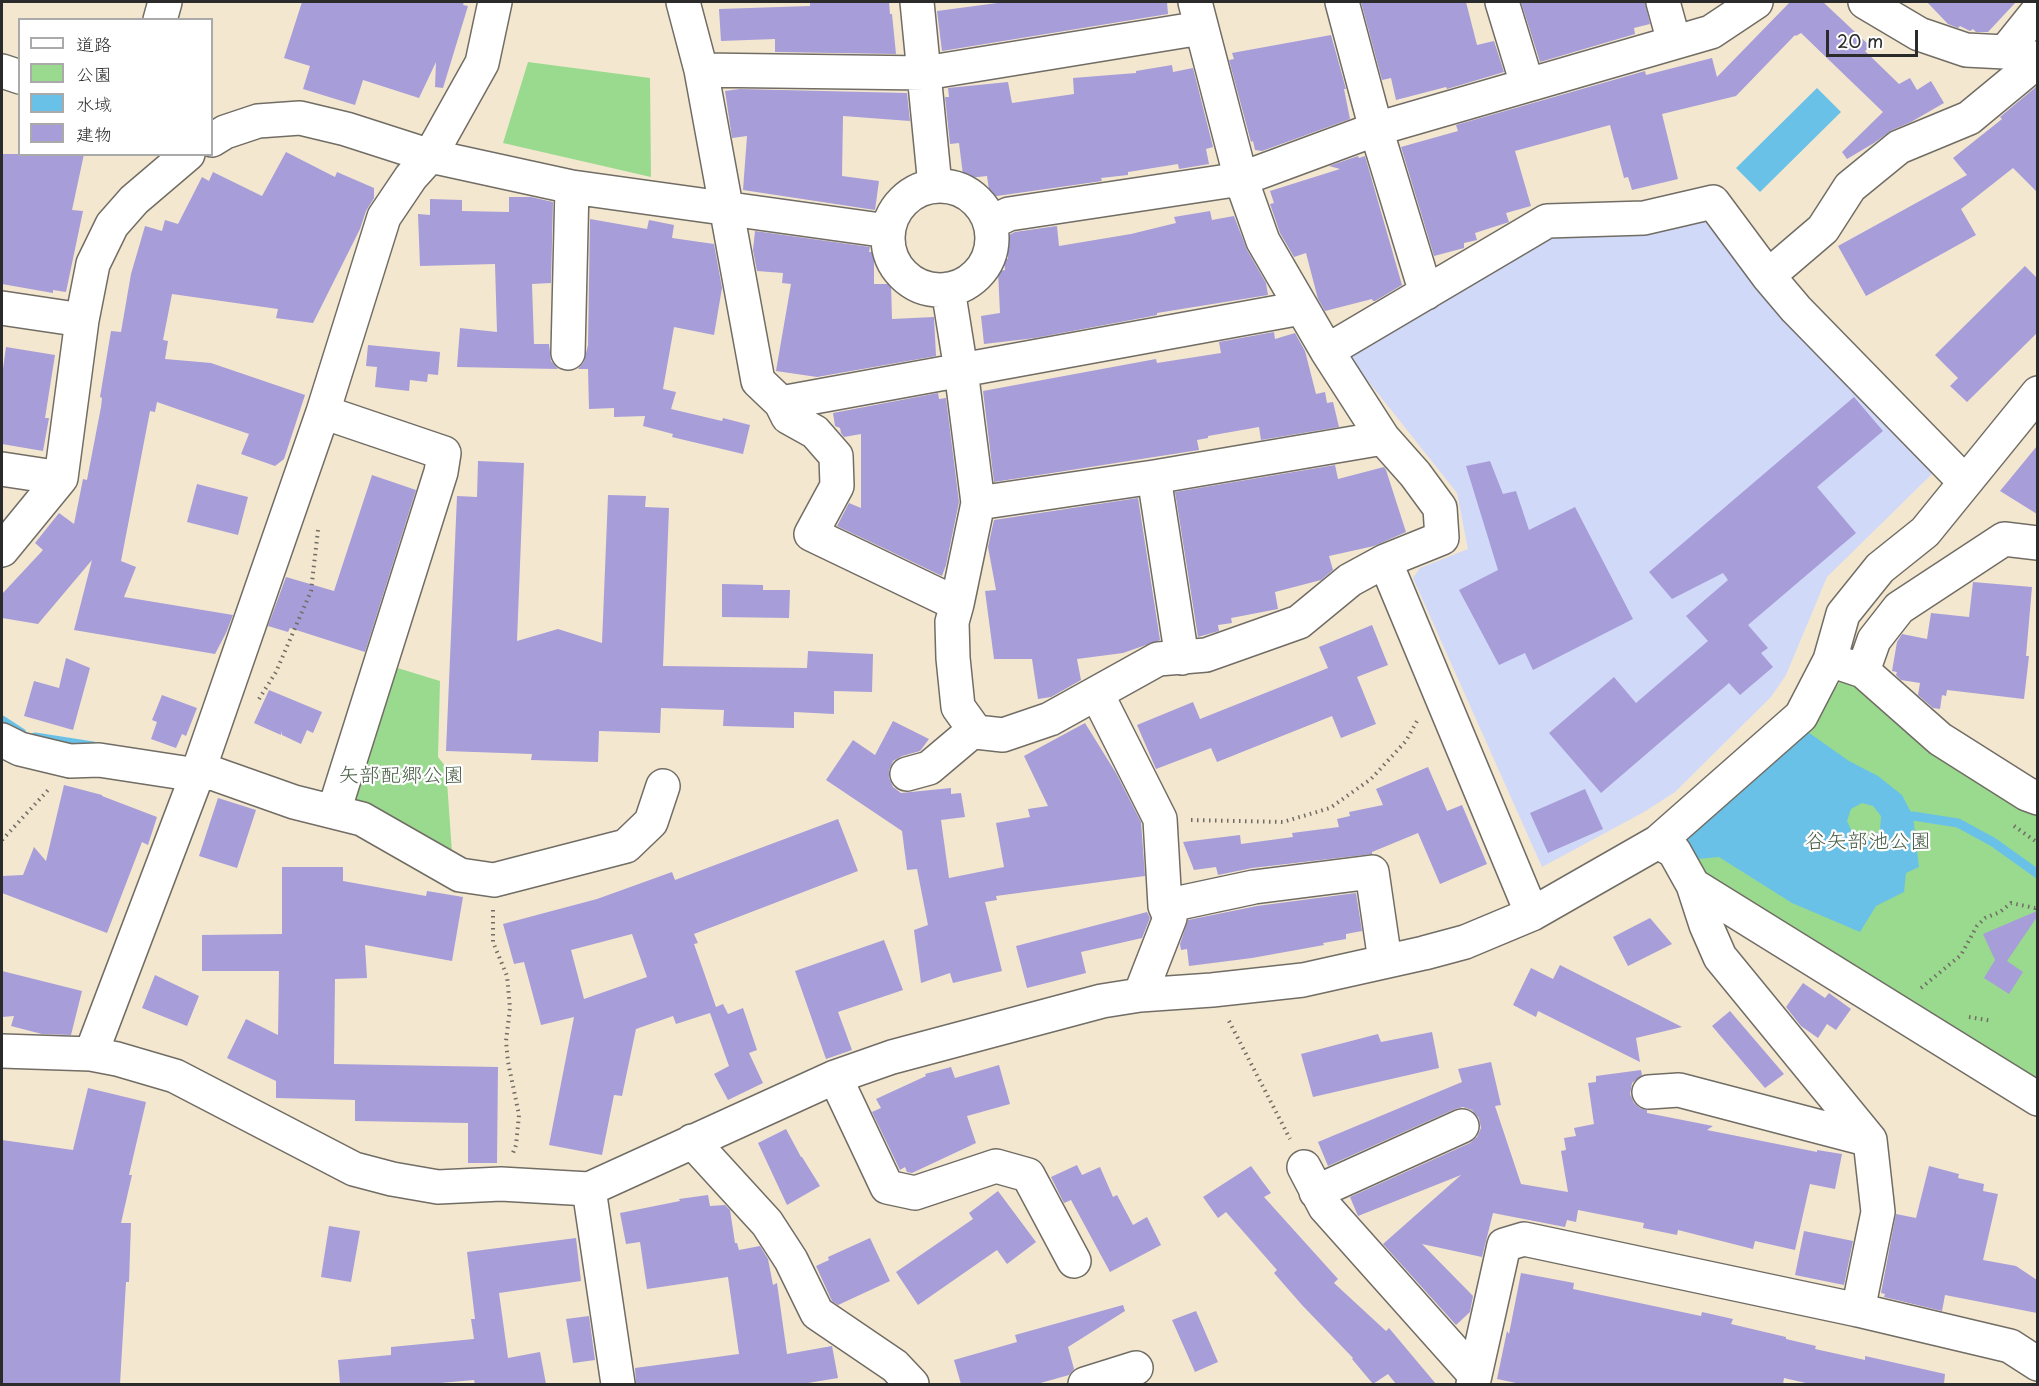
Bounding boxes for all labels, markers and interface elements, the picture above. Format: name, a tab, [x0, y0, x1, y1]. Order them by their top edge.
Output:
legend	[18, 18, 213, 156]
scale bar	[1829, 18, 1920, 56]
text: 20 m	[1837, 27, 1883, 54]
text: 道路	[76, 30, 112, 57]
text: 公園	[76, 60, 112, 87]
text: 水域	[76, 90, 112, 117]
text: 建物	[76, 120, 112, 147]
park label: 矢部配郷公園	[338, 763, 464, 789]
park label: 谷矢部池公園	[1805, 829, 1931, 855]

